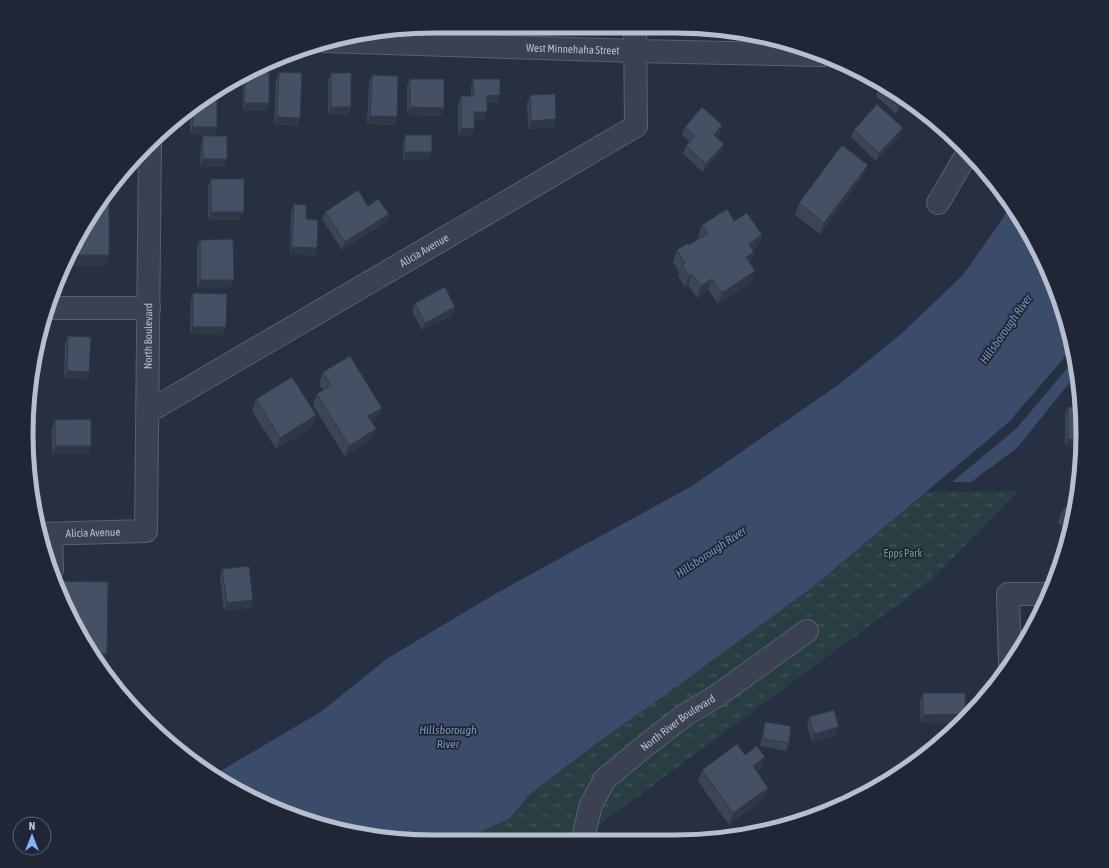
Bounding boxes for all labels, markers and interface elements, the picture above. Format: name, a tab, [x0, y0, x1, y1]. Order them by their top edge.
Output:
street label: West Minnehaha Street	[526, 41, 620, 56]
street label: Alicia Avenue	[397, 231, 451, 269]
water label: Hillsborough River	[977, 291, 1036, 367]
street label: North Boulevard	[142, 303, 154, 369]
water label: Hillsborough River	[673, 523, 749, 581]
street label: Alicia Avenue	[66, 526, 120, 539]
park label: Epps Park	[884, 547, 923, 559]
street label: North River Boulevard	[638, 692, 717, 753]
water label: Hillsborough River	[419, 723, 477, 751]
north arrow	[12, 816, 52, 856]
text: N	[29, 820, 35, 832]

